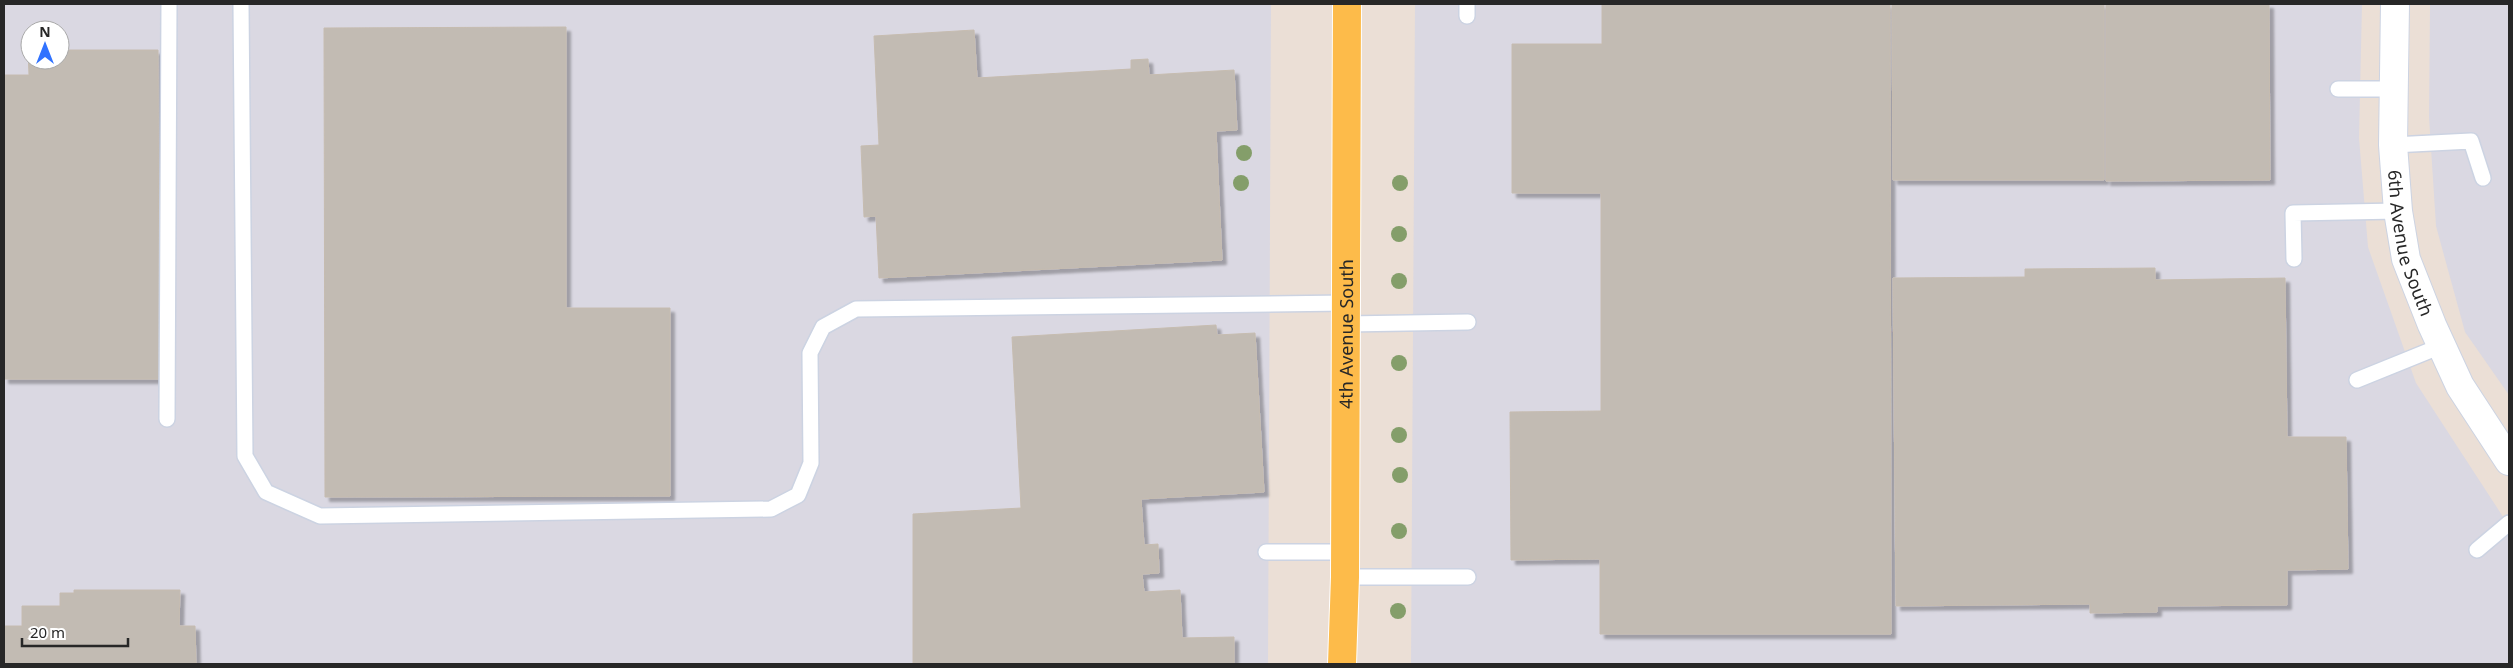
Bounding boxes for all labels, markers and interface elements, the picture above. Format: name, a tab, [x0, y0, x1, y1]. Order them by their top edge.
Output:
north arrow	[20, 20, 70, 70]
text: N	[39, 22, 51, 41]
street label: 6th Avenue South	[2383, 169, 2439, 319]
street label: 4th Avenue South	[1334, 259, 1358, 409]
scale bar	[22, 616, 129, 648]
text: 20 m	[30, 622, 65, 642]

